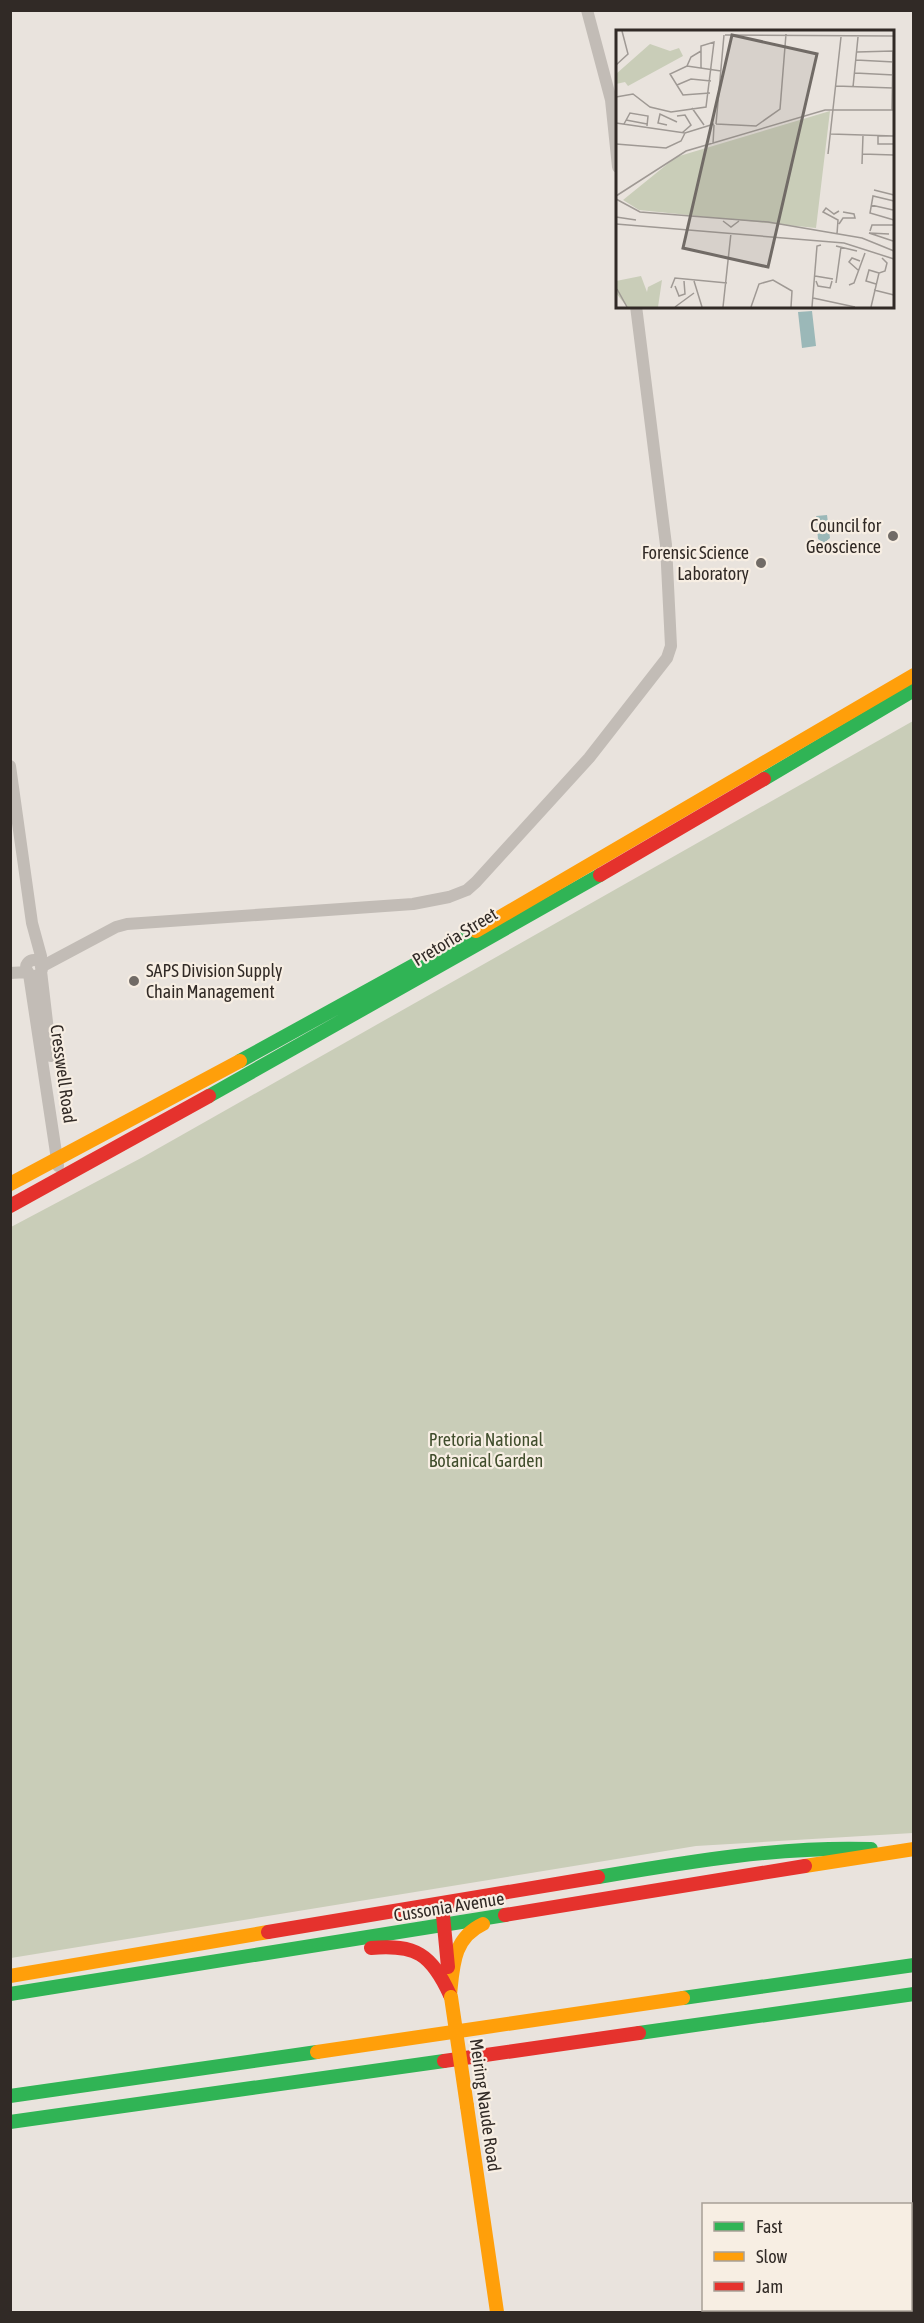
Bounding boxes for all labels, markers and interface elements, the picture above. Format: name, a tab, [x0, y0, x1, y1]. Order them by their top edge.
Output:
inset map	[616, 30, 894, 308]
place label: Council for Geoscience	[806, 515, 882, 557]
marker: Council for Geoscience	[886, 529, 900, 543]
place label: Forensic Science Laboratory	[642, 542, 749, 584]
marker: Forensic Science Laboratory	[754, 556, 768, 570]
street label: Pretoria Street	[408, 903, 501, 970]
place label: SAPS Division Supply Chain Management	[146, 960, 282, 1002]
marker: SAPS Division Supply Chain Management	[127, 974, 141, 988]
street label: Cresswell Road	[46, 1023, 81, 1125]
park label: Pretoria National Botanical Garden	[429, 1429, 544, 1471]
street label: Cussonia Avenue	[392, 1887, 506, 1926]
street label: Meiring Naude Road	[466, 2037, 505, 2173]
legend	[702, 2203, 912, 2311]
text: Fast	[756, 2216, 783, 2237]
text: Slow	[756, 2246, 787, 2267]
text: Jam	[756, 2276, 783, 2297]

